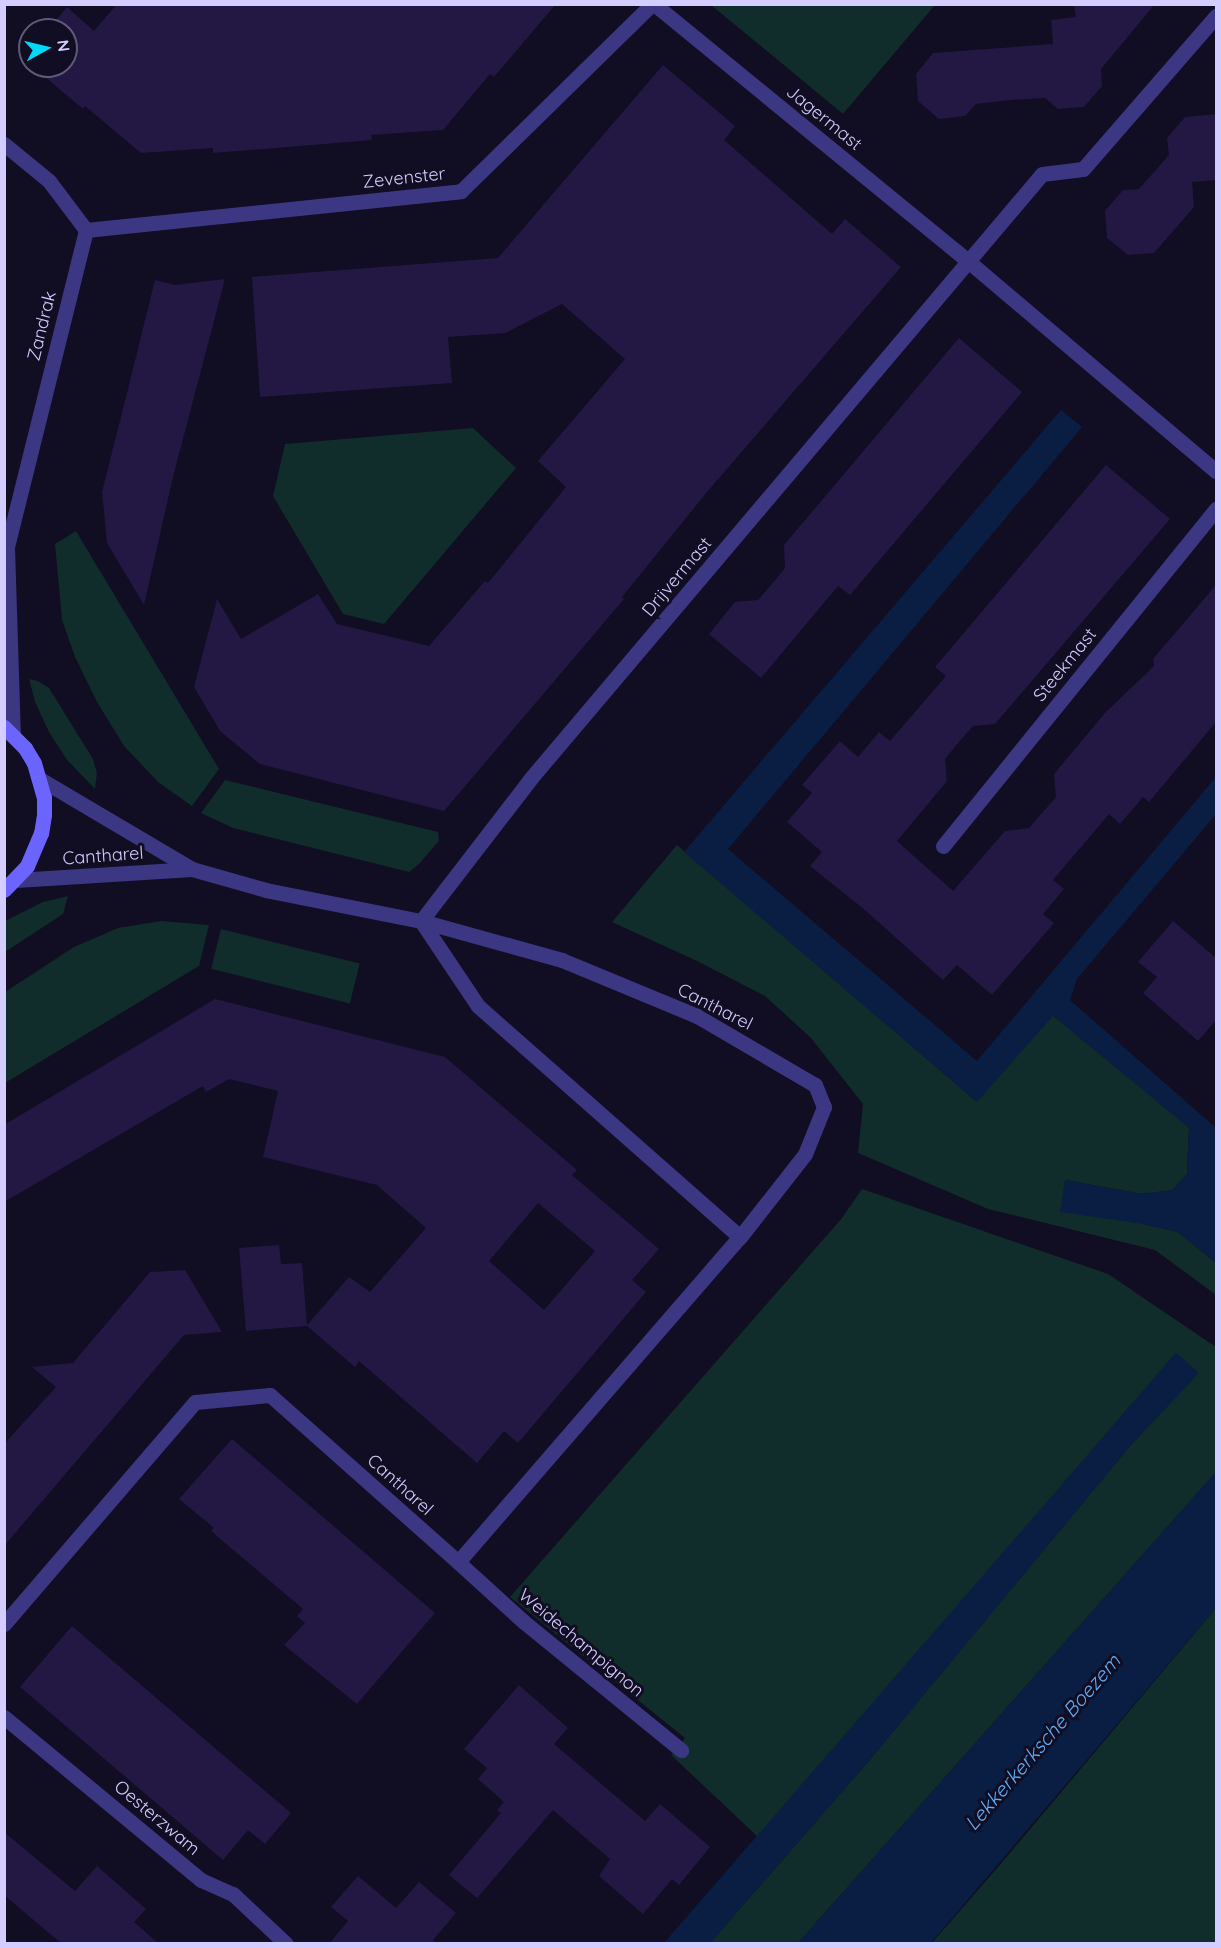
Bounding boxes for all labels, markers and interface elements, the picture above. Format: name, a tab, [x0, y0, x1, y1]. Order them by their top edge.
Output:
north arrow	[18, 18, 78, 78]
text: N	[53, 39, 75, 53]
street label: Jagermast	[782, 81, 866, 155]
street label: Zevenster	[362, 163, 446, 193]
street label: Zandrak	[23, 289, 61, 363]
street label: Drijvermast	[638, 533, 716, 621]
street label: Steekmast	[1029, 624, 1101, 706]
street label: Cantharel	[62, 842, 144, 870]
street label: Cantharel	[674, 979, 756, 1035]
street label: Cantharel	[363, 1450, 437, 1520]
street label: Weidechampignon	[514, 1584, 648, 1702]
water label: Lekkerkerksche Boezem	[959, 1649, 1125, 1835]
street label: Oesterzwam	[110, 1776, 204, 1860]

